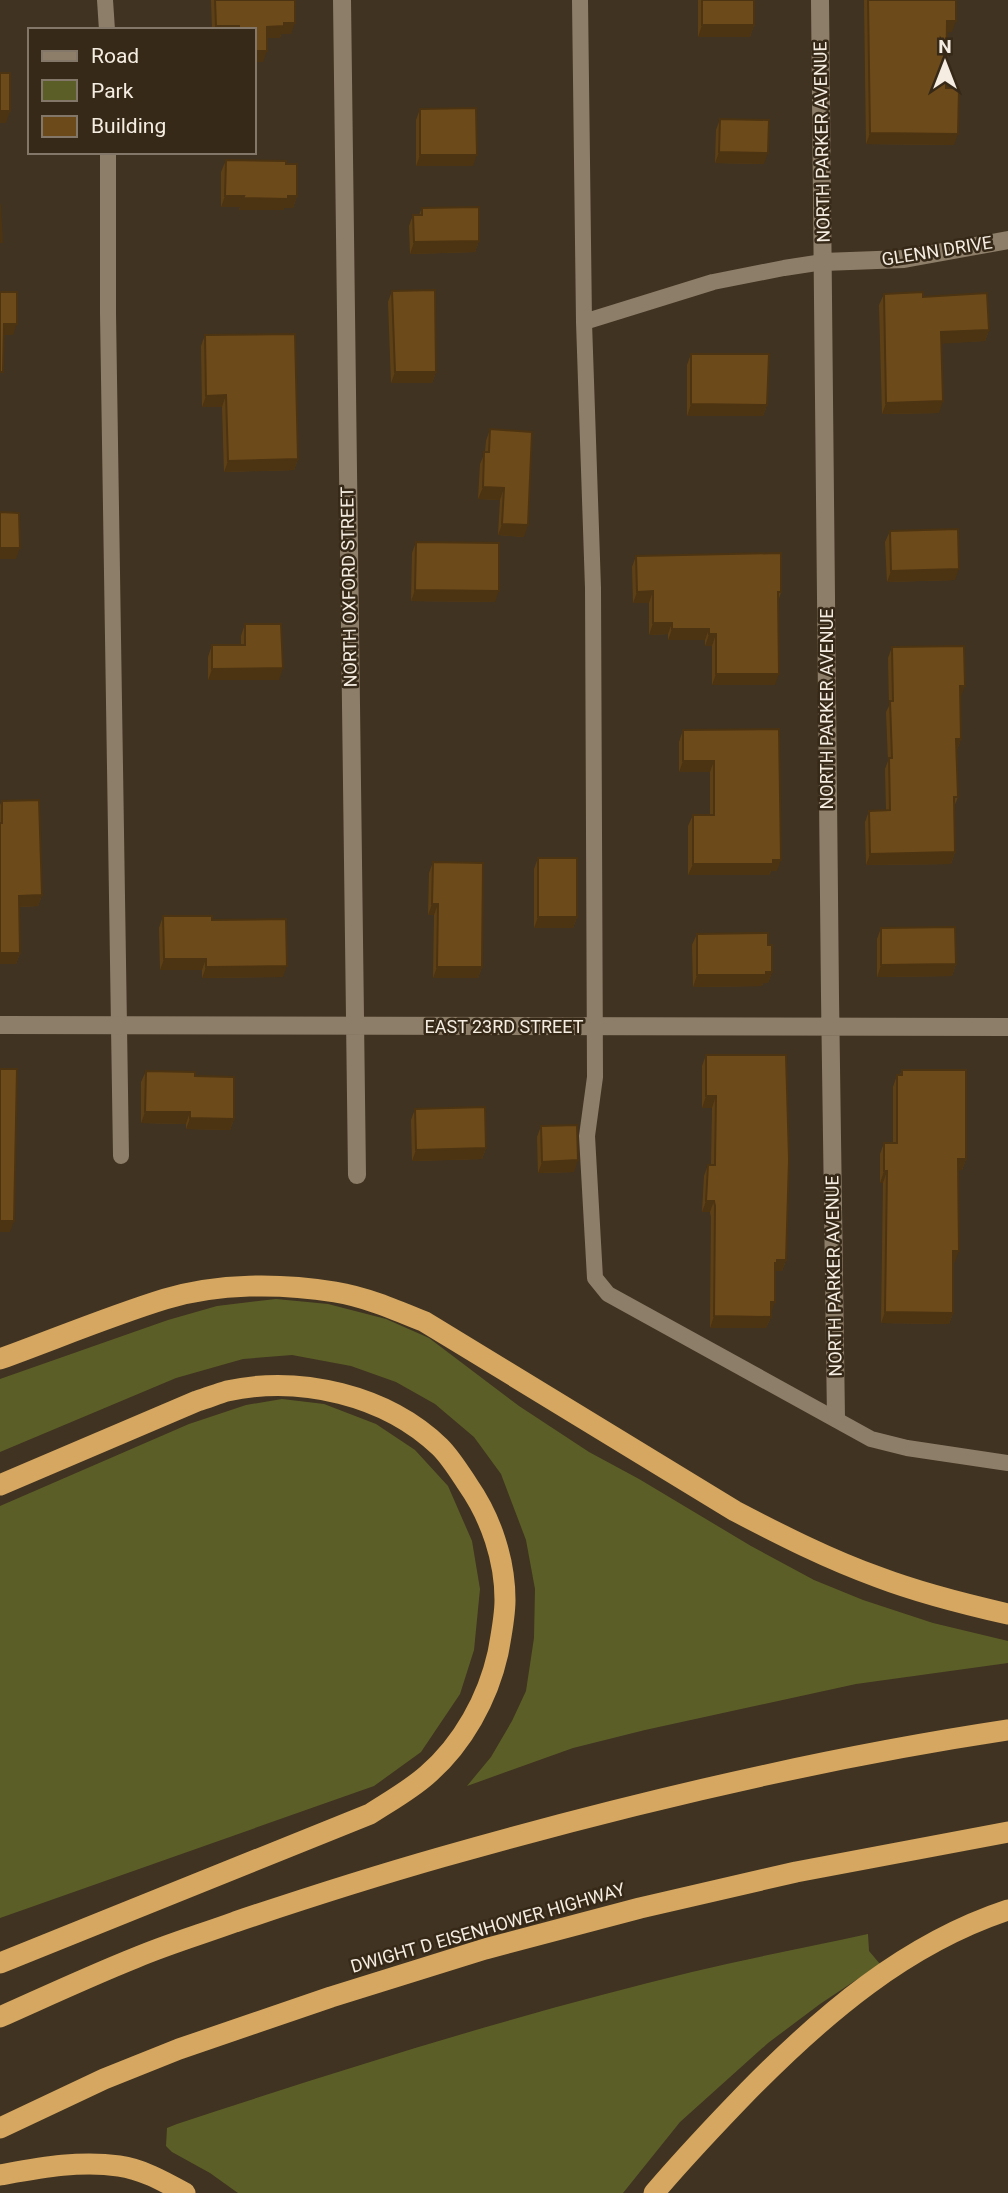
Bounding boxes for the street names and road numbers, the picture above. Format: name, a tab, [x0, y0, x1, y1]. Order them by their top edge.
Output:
street label: NORTH PARKER AVENUE	[809, 41, 834, 243]
street label: GLENN DRIVE	[880, 231, 994, 270]
street label: NORTH OXFORD STREET	[336, 486, 361, 688]
street label: NORTH PARKER AVENUE	[816, 608, 837, 810]
street label: EAST 23RD STREET	[424, 1016, 584, 1037]
street label: NORTH PARKER AVENUE	[821, 1175, 846, 1377]
street label: DWIGHT D EISENHOWER HIGHWAY	[348, 1878, 628, 1977]

